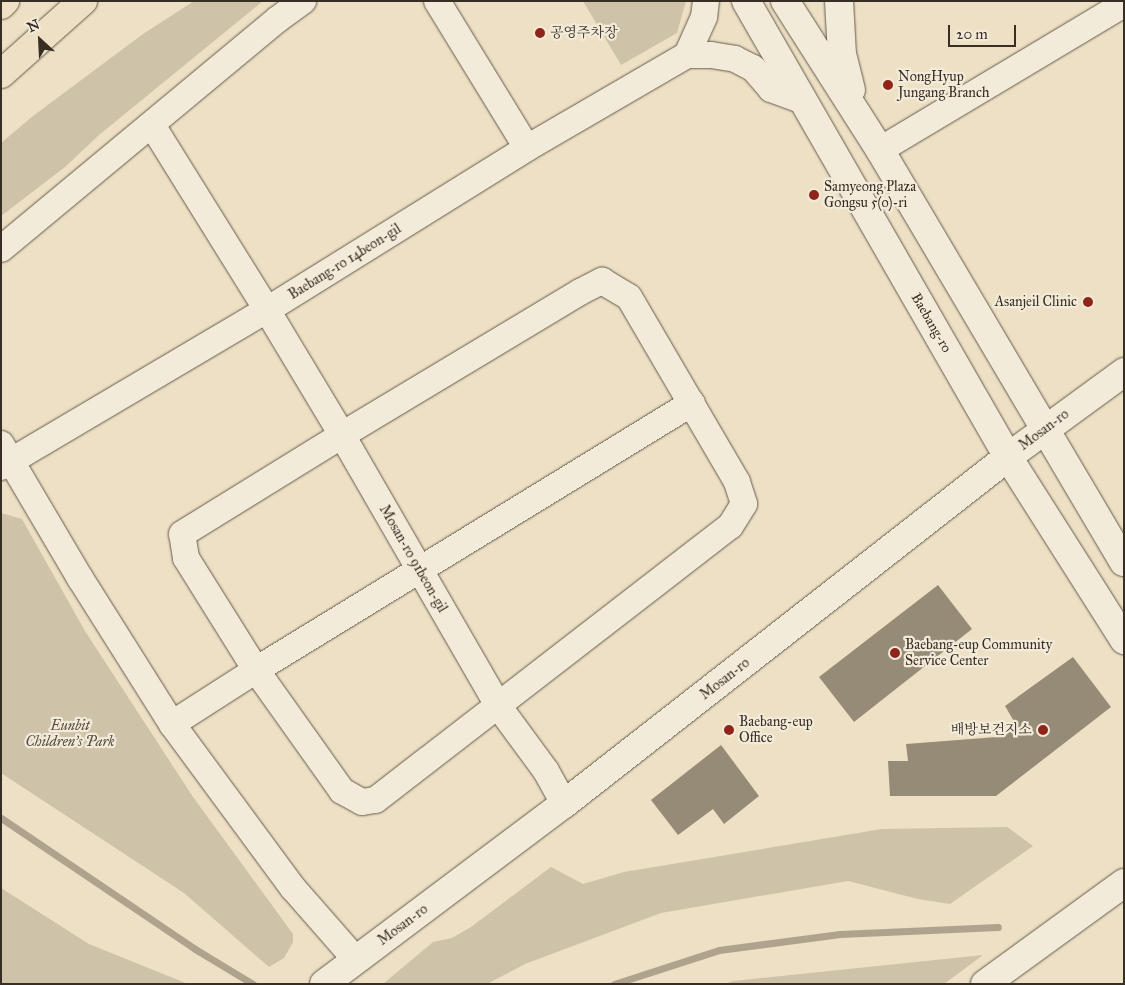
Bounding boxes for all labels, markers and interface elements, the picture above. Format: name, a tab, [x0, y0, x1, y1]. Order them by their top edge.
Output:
north arrow	[15, 15, 65, 65]
scale bar	[950, 15, 1018, 47]
text: N	[24, 16, 42, 36]
place label: 공영주차장	[550, 25, 618, 41]
text: 20 m	[956, 25, 988, 43]
marker: 공영주차장	[534, 27, 546, 39]
place label: NongHyup Jungang Branch	[898, 69, 990, 102]
marker: NongHyup Jungang Branch	[882, 79, 894, 91]
place label: Samyeong Plaza Gongsu 5(o)-ri	[824, 179, 916, 212]
marker: Samyeong Plaza Gongsu 5(o)-ri	[808, 189, 820, 201]
street label: Baebang-ro 14beon-gil	[286, 221, 404, 303]
street label: Baebang-ro	[907, 290, 955, 356]
place label: Asanjeil Clinic	[995, 294, 1077, 310]
marker: Asanjeil Clinic	[1081, 295, 1095, 309]
street label: Mosan-ro	[1016, 406, 1072, 454]
street label: Mosan-ro 91beon-gil	[375, 502, 451, 616]
place label: Baebang-eup Community Service Center	[905, 637, 1052, 670]
marker: Baebang-eup Community Service Center	[889, 647, 901, 659]
street label: Mosan-ro	[697, 654, 753, 704]
place label: Baebang-eup Office	[739, 714, 813, 746]
park label: Eunbit Children's Park	[26, 718, 114, 750]
place label: 배방보건지소	[951, 722, 1032, 738]
marker: 배방보건지소	[1036, 723, 1050, 737]
marker: Baebang-eup Office	[723, 724, 735, 736]
street label: Mosan-ro	[375, 901, 431, 949]

